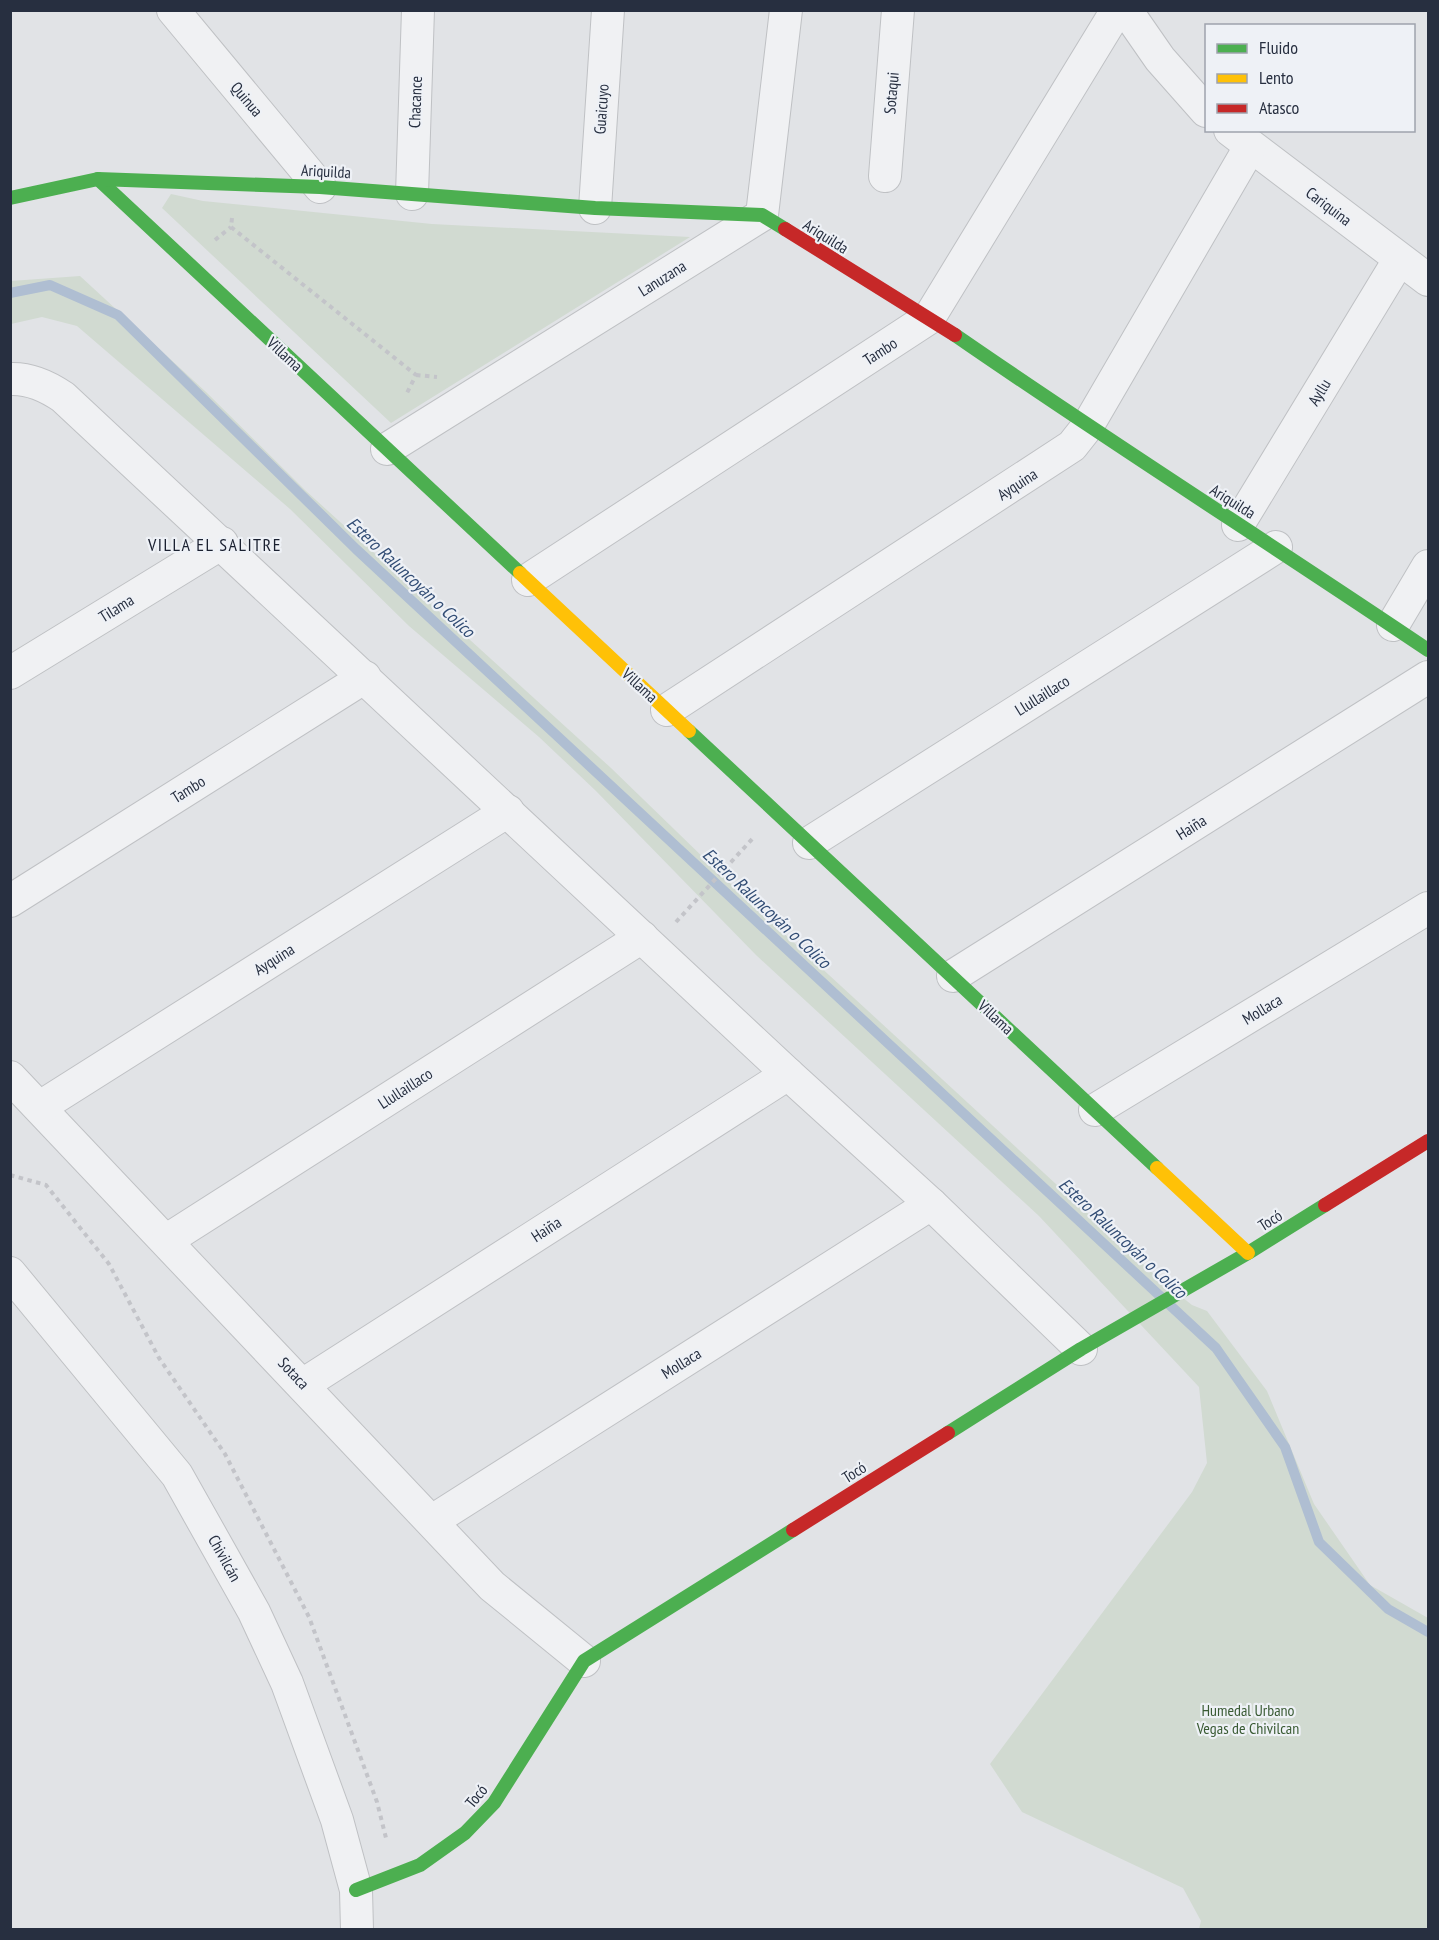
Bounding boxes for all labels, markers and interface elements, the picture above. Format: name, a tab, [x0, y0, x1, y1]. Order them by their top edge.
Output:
legend	[1205, 24, 1415, 132]
text: Fluido	[1259, 36, 1298, 59]
text: Lento	[1259, 66, 1294, 89]
street label: Sotaqui	[879, 71, 903, 115]
street label: Chacance	[404, 76, 426, 128]
street label: Quinua	[227, 77, 267, 121]
street label: Guaicuyo	[589, 83, 613, 135]
text: Atasco	[1259, 96, 1300, 119]
street label: Ariquilda	[301, 160, 351, 182]
street label: Cariquina	[1302, 182, 1356, 230]
street label: Ariquilda	[800, 214, 852, 258]
street label: Lanuzana	[634, 256, 690, 300]
street label: Villama	[262, 332, 307, 375]
street label: Tambo	[859, 333, 901, 369]
street label: Ayllu	[1303, 375, 1335, 409]
street label: Ayquina	[993, 464, 1041, 504]
street label: Ariquilda	[1207, 479, 1259, 523]
water label: Estero Raluncoyán o Colico	[342, 512, 481, 643]
district label: VILLA EL SALITRE	[147, 533, 282, 556]
street label: Tilama	[95, 590, 137, 626]
street label: Villama	[617, 663, 662, 706]
street label: Llullaillaco	[1011, 670, 1073, 720]
street label: Tambo	[167, 771, 209, 807]
street label: Haiña	[1172, 810, 1210, 844]
water label: Estero Raluncoyán o Colico	[698, 843, 837, 974]
street label: Ayquina	[250, 939, 298, 979]
street label: Mollaca	[1238, 989, 1286, 1029]
street label: Villama	[973, 995, 1018, 1038]
street label: Llullaillaco	[374, 1063, 436, 1113]
water label: Estero Raluncoyán o Colico	[1054, 1173, 1193, 1304]
street label: Tocó	[1254, 1205, 1286, 1235]
street label: Haiña	[527, 1212, 565, 1246]
street label: Mollaca	[657, 1343, 705, 1383]
street label: Sotaca	[274, 1353, 314, 1393]
street label: Tocó	[838, 1457, 870, 1487]
street label: Chivilcán	[204, 1531, 246, 1585]
park label: Humedal Urbano Vegas de Chivilcan	[1196, 1700, 1299, 1738]
street label: Tocó	[460, 1780, 492, 1812]

